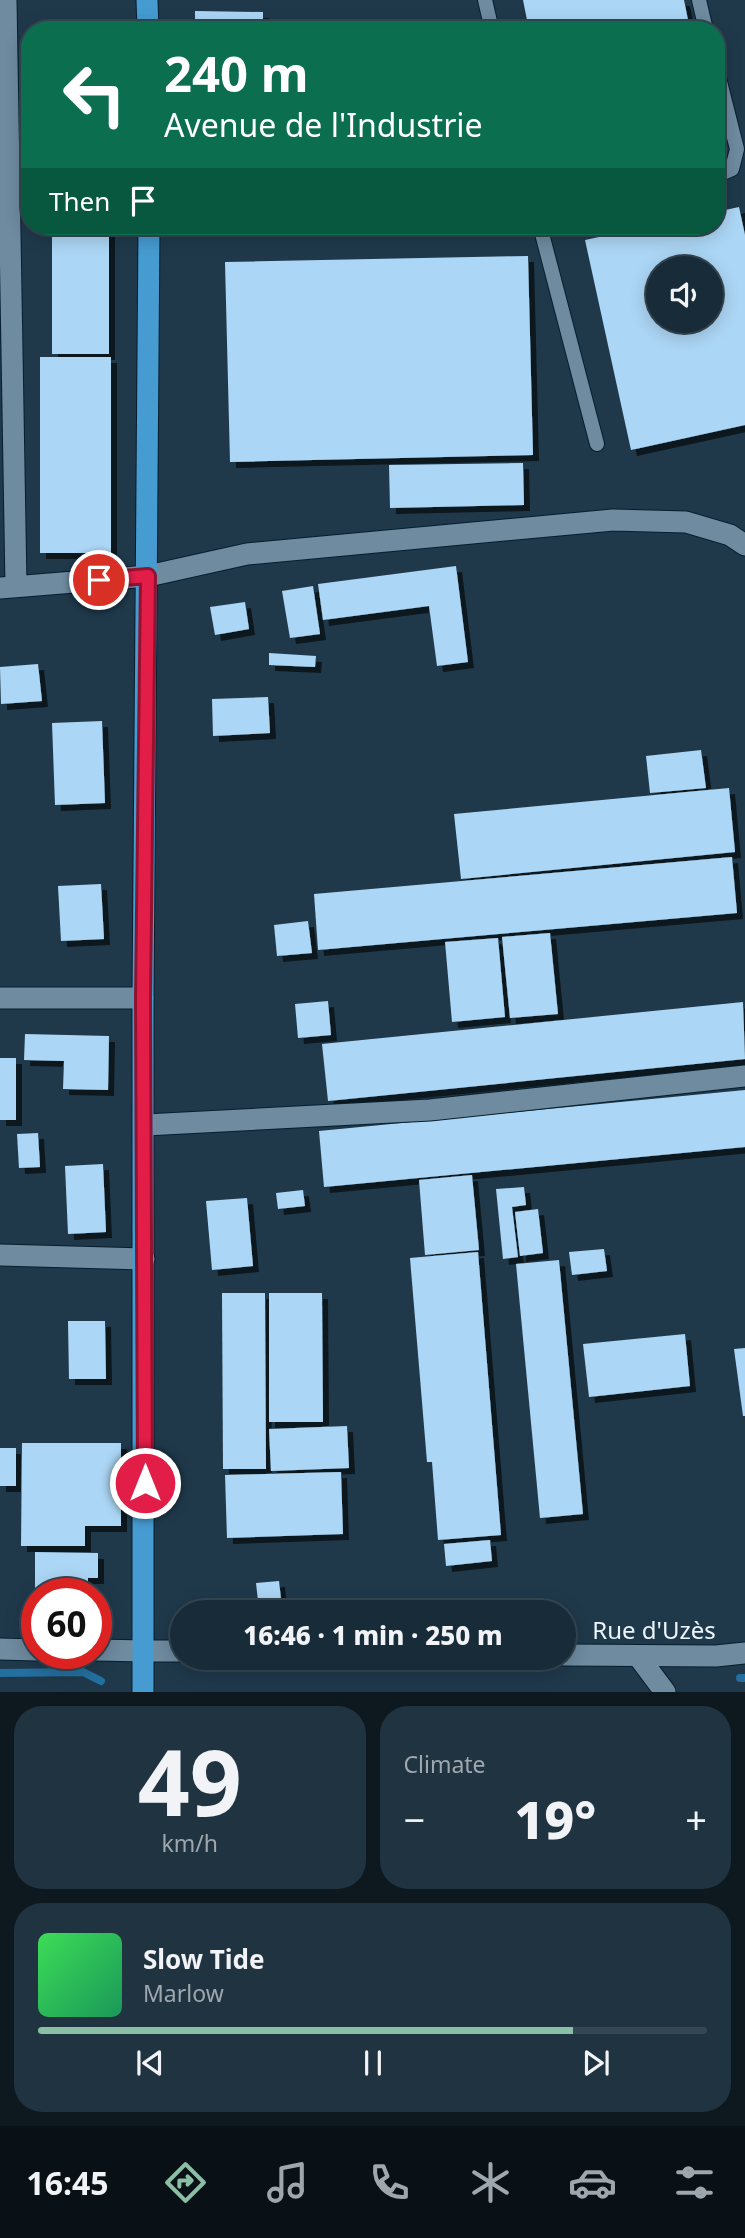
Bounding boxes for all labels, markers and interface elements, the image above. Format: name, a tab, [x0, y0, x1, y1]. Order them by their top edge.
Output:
text: 240 m	[164, 40, 309, 106]
icon: left	[49, 49, 140, 140]
text: Avenue de l'Industrie	[164, 103, 483, 146]
icon: arrive	[124, 182, 162, 220]
text: Then	[49, 183, 110, 219]
map controls	[646, 256, 723, 333]
button: sound	[646, 256, 723, 333]
pin	[69, 550, 129, 610]
icon: arrive	[80, 561, 118, 599]
position arrow	[108, 1446, 182, 1520]
speed limit sign: 60	[21, 1578, 112, 1669]
street label: Rue d'Uzès	[592, 1613, 716, 1646]
text: 16:46 · 1 min · 250 m	[243, 1617, 503, 1653]
text: 49	[138, 1719, 242, 1843]
text: Climate	[404, 1748, 486, 1780]
text: 19°	[514, 1783, 596, 1854]
text: −	[404, 1793, 425, 1845]
text: +	[685, 1793, 707, 1845]
text: km/h	[161, 1827, 218, 1859]
text: Slow Tide	[143, 1941, 265, 1977]
text: Marlow	[143, 1977, 224, 2009]
icon: previous	[131, 2044, 169, 2082]
icon: pause	[354, 2044, 392, 2082]
icon: next	[577, 2044, 615, 2082]
icon: directions	[161, 2158, 210, 2207]
icon: music	[263, 2158, 312, 2207]
icon: phone	[365, 2158, 414, 2207]
icon: climate	[466, 2158, 515, 2207]
icon: car	[568, 2158, 617, 2207]
icon: filters	[670, 2158, 719, 2207]
text: 16:45	[26, 2161, 109, 2204]

